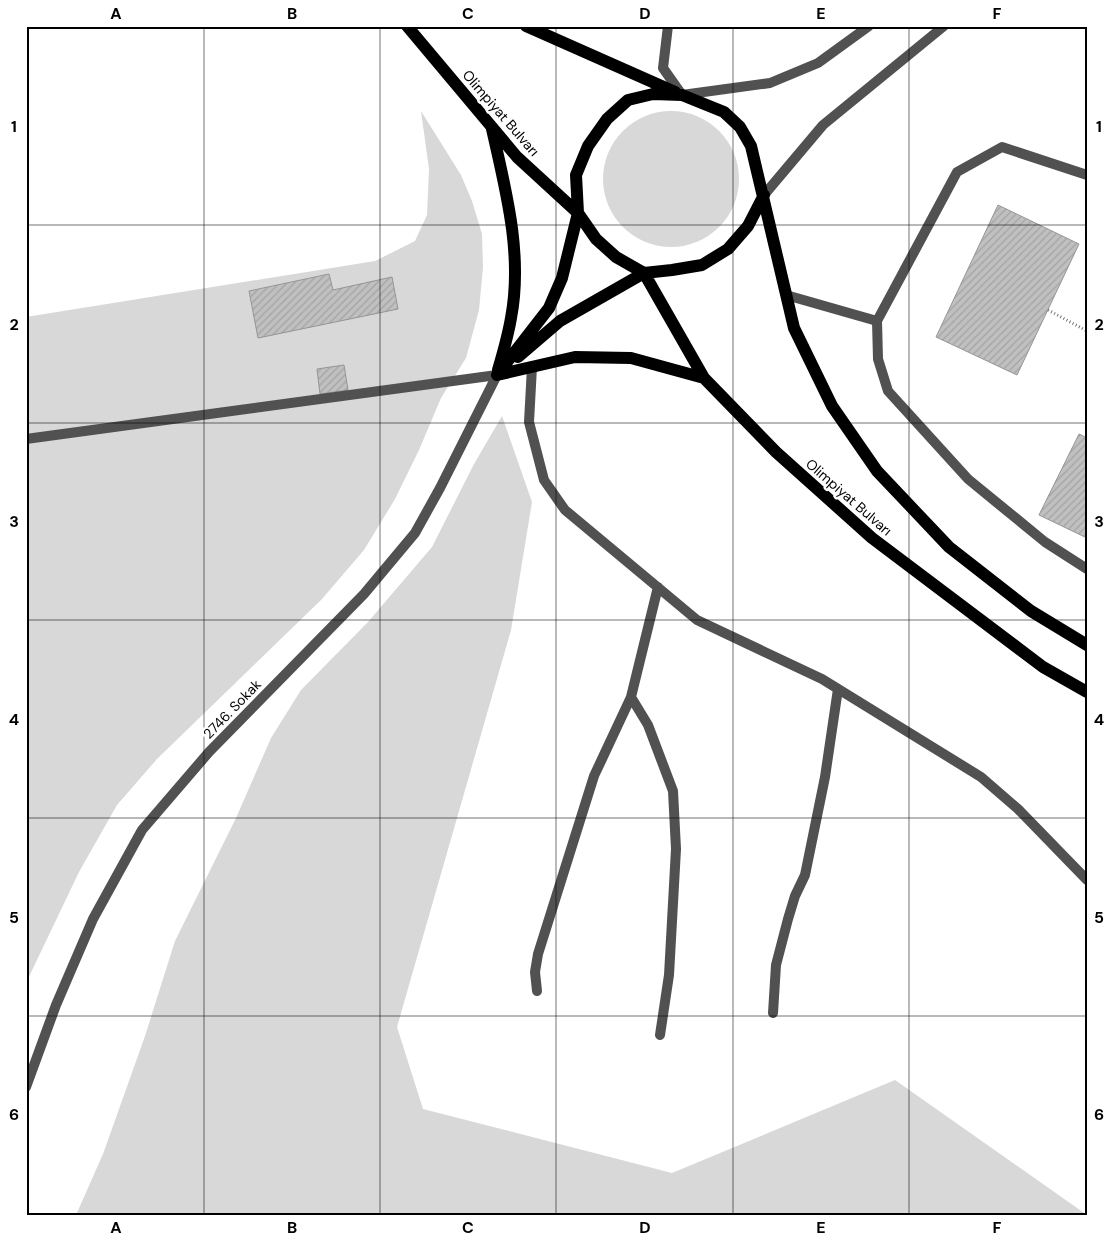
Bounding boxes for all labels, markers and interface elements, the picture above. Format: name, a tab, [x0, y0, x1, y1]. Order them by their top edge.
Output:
text: A	[110, 3, 122, 24]
text: B	[287, 3, 297, 24]
text: C	[462, 3, 474, 24]
text: D	[639, 3, 651, 24]
text: E	[816, 3, 826, 24]
text: F	[993, 3, 1002, 24]
street label: Olimpiyat Bulvarı	[459, 66, 543, 160]
text: 1	[11, 116, 17, 137]
text: 1	[1096, 116, 1102, 137]
text: 2	[9, 314, 19, 335]
text: 2	[1094, 314, 1104, 335]
street label: Olimpiyat Bulvarı	[802, 455, 896, 539]
text: 3	[9, 511, 19, 532]
text: 3	[1094, 511, 1104, 532]
street label: 2746. Sokak	[199, 675, 265, 743]
text: 4	[9, 709, 19, 730]
text: 4	[1094, 709, 1104, 730]
text: 5	[9, 907, 19, 928]
text: 5	[1094, 907, 1104, 928]
text: 6	[9, 1104, 19, 1125]
text: 6	[1094, 1104, 1104, 1125]
text: A	[110, 1217, 122, 1238]
text: B	[287, 1217, 297, 1238]
text: C	[462, 1217, 474, 1238]
text: D	[639, 1217, 651, 1238]
text: E	[816, 1217, 826, 1238]
text: F	[993, 1217, 1002, 1238]

